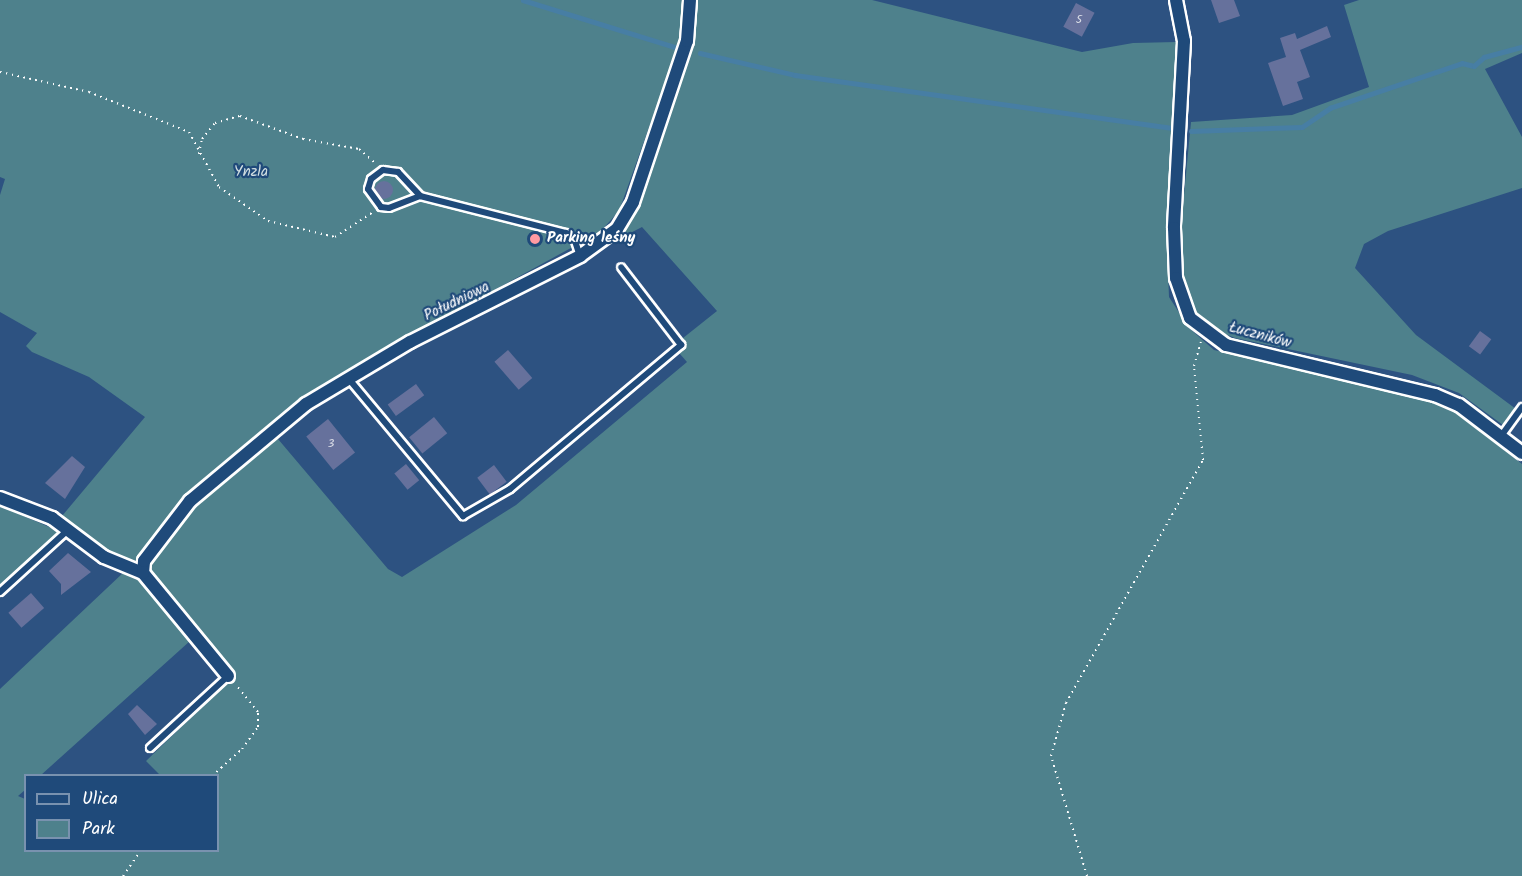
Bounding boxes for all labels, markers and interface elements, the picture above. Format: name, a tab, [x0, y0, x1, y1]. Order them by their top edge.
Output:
house number: 5	[1076, 13, 1082, 27]
park label: Ynzla	[234, 164, 268, 182]
place label: Parking leśny	[547, 230, 635, 248]
marker: Parking leśny	[528, 232, 542, 246]
street label: Południowa	[421, 278, 493, 326]
street label: Łuczników	[1227, 319, 1293, 353]
house number: 3	[328, 437, 334, 451]
legend	[24, 774, 219, 852]
text: Ulica	[82, 785, 118, 814]
text: Park	[82, 815, 115, 844]

